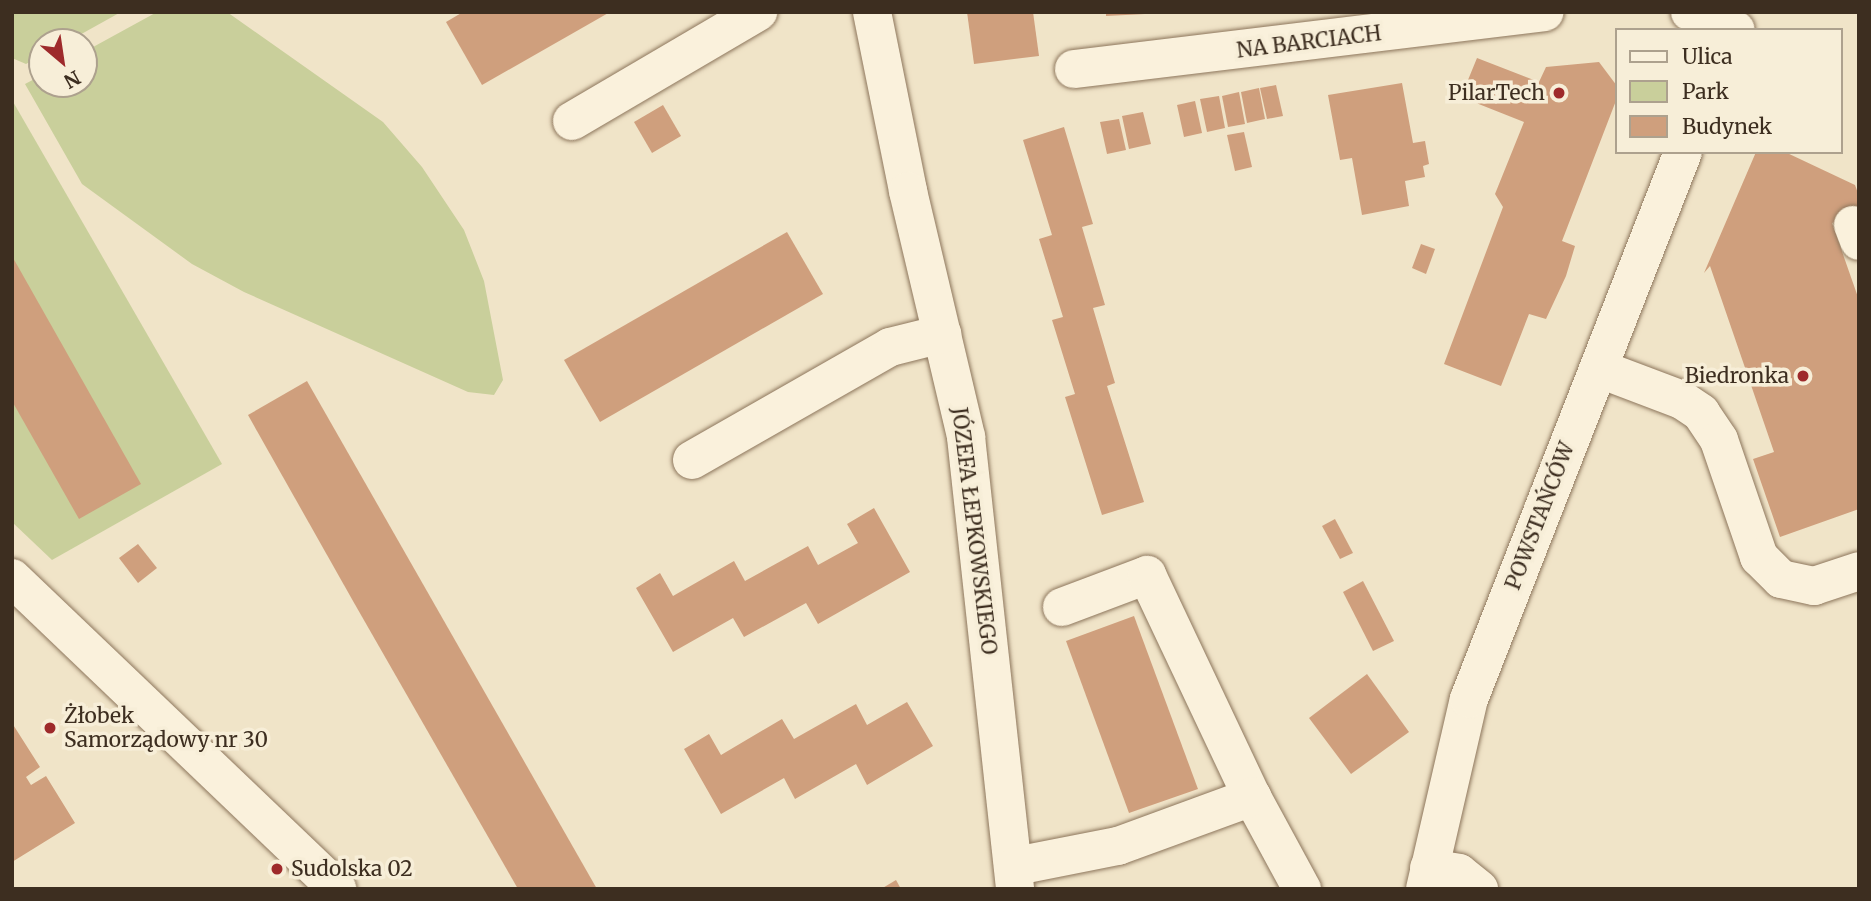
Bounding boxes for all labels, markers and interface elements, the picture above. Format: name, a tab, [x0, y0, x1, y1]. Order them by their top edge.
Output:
street label: NA BARCIACH	[1235, 21, 1383, 63]
north arrow	[28, 28, 98, 98]
legend	[1616, 28, 1843, 154]
text: Ulica	[1682, 43, 1732, 70]
text: N	[60, 65, 85, 94]
text: Park	[1682, 78, 1729, 105]
place label: PilarTech	[1448, 80, 1545, 106]
marker: PilarTech	[1551, 85, 1567, 101]
text: Budynek	[1682, 113, 1772, 140]
place label: Biedronka	[1685, 363, 1789, 389]
marker: Biedronka	[1795, 368, 1811, 384]
street label: JÓZEFA ŁEPKOWSKIEGO	[946, 406, 1002, 656]
street label: POWSTAŃCÓW	[1500, 439, 1580, 593]
place label: Żłobek Samorządowy nr 30	[64, 703, 268, 753]
marker: Żłobek Samorządowy nr 30	[42, 720, 58, 736]
place label: Sudolska 02	[291, 856, 413, 882]
marker: Sudolska 02	[269, 861, 285, 877]

